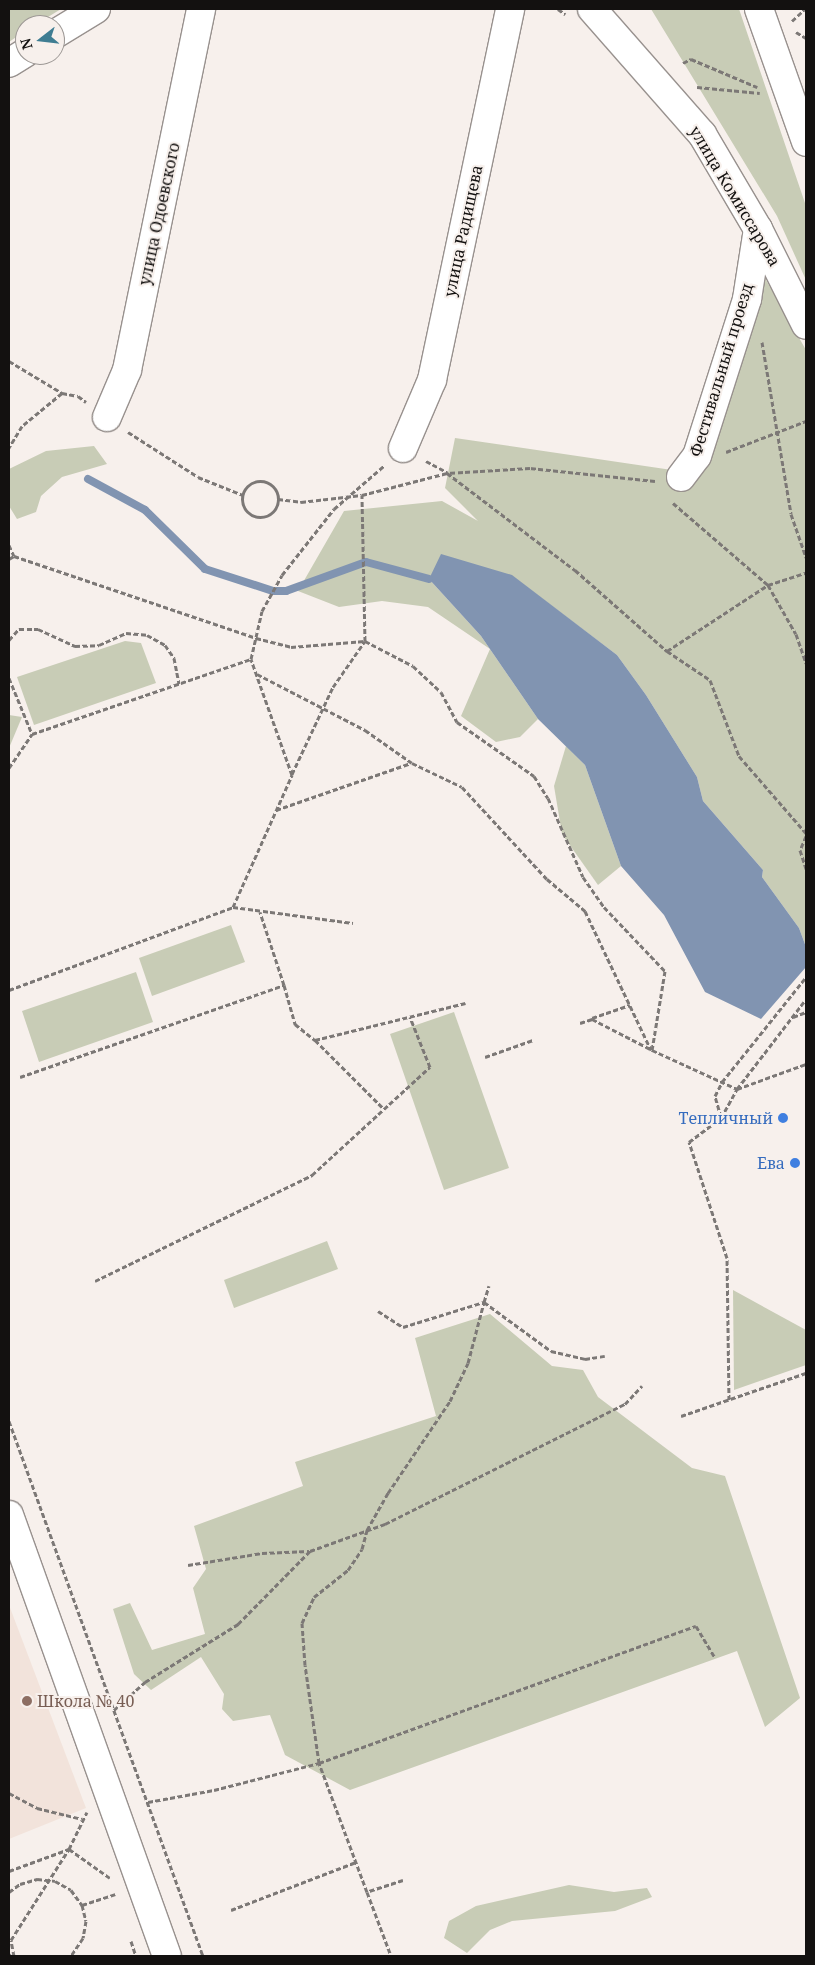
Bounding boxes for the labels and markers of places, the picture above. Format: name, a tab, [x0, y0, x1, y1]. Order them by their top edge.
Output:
place label: Тепличный	[679, 1108, 773, 1128]
marker: Тепличный	[777, 1112, 789, 1124]
place label: Ева	[757, 1153, 785, 1173]
marker: Ева	[789, 1157, 801, 1169]
place label: Школа № 40	[37, 1691, 134, 1711]
marker: Школа № 40	[21, 1695, 33, 1707]

